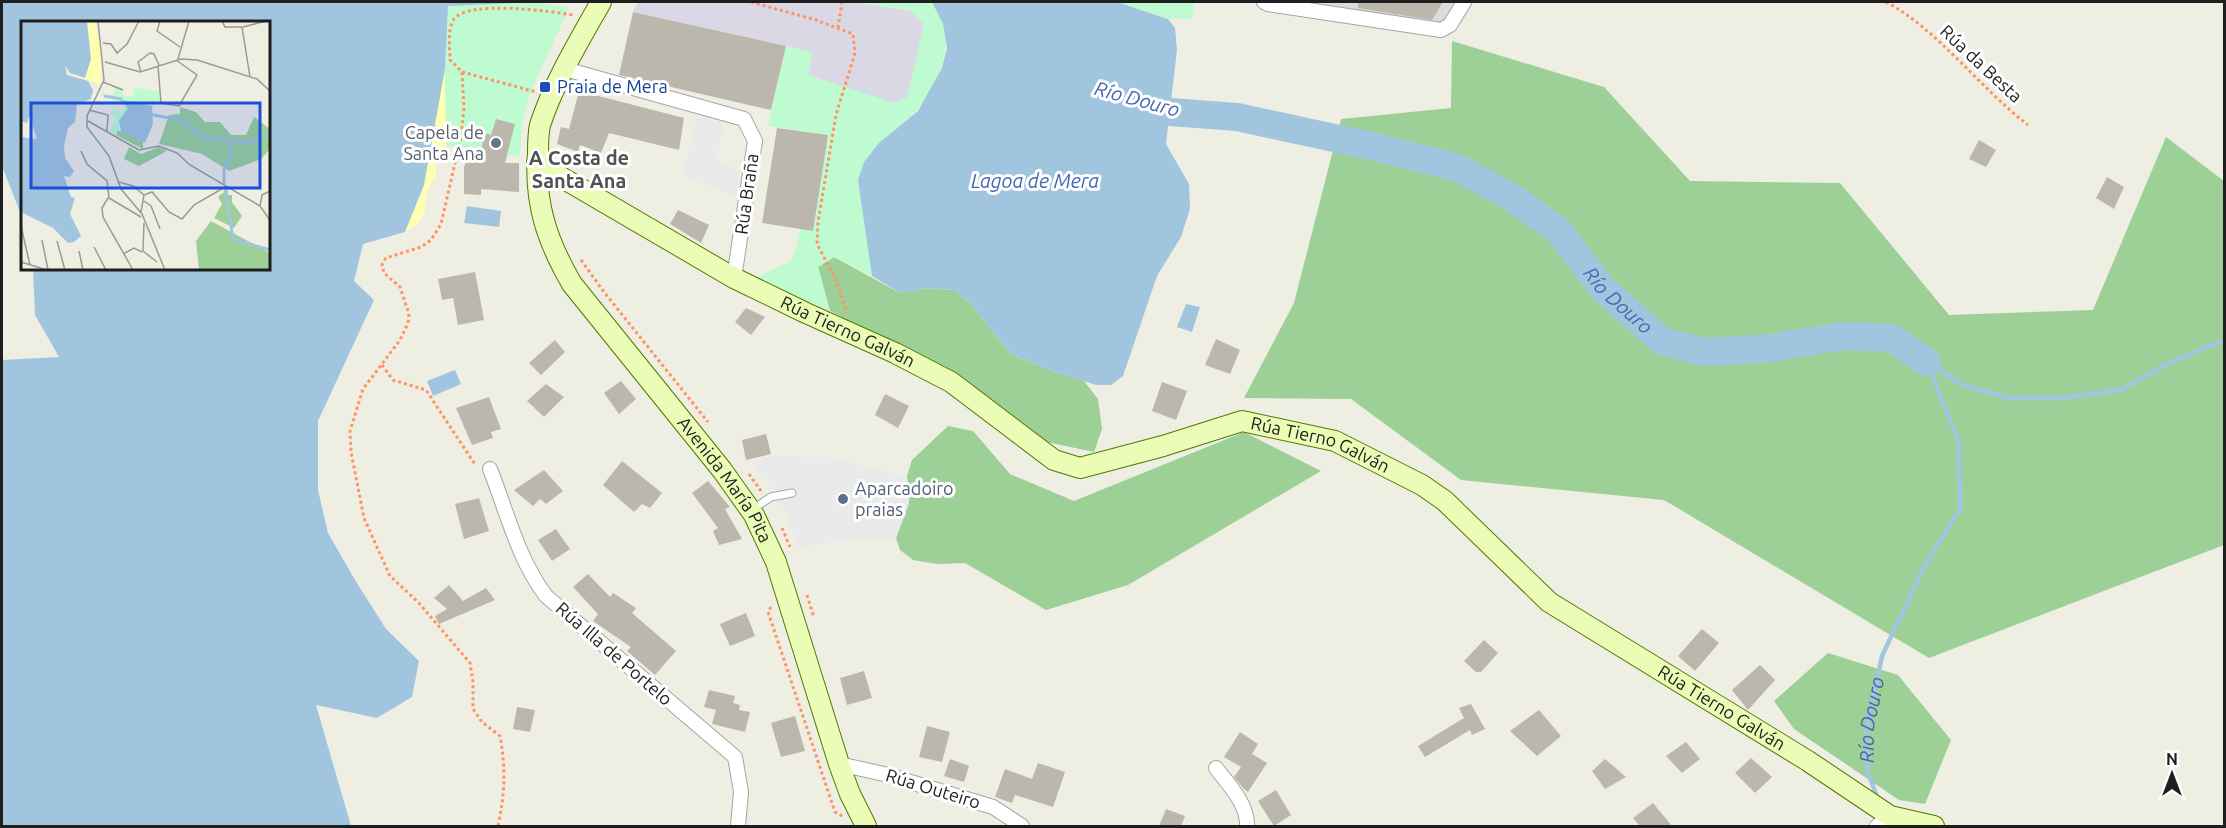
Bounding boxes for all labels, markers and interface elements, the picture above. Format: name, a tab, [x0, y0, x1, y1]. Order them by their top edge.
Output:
street label: Rúa da Besta	[1937, 20, 2027, 106]
inset map	[21, 21, 270, 270]
place label: Praia de Mera	[557, 76, 668, 96]
water label: Río Douro	[1092, 76, 1182, 121]
marker: Praia de Mera	[538, 80, 552, 94]
place label: Capela de Santa Ana	[403, 122, 484, 163]
marker: Capela de Santa Ana	[489, 136, 503, 150]
district label: A Costa de Santa Ana	[529, 146, 629, 192]
street label: Rúa Braña	[730, 152, 762, 236]
water label: Lagoa de Mera	[971, 169, 1099, 192]
water label: Río Douro	[1579, 262, 1658, 338]
street label: Rúa Tierno Galván	[778, 291, 919, 371]
street label: Avenida María Pita	[674, 412, 776, 545]
street label: Rúa Tierno Galván	[1249, 412, 1393, 476]
place label: Aparcadoiro praias	[855, 478, 954, 519]
marker: Aparcadoiro praias	[836, 492, 850, 506]
street label: Rúa Illa de Portelo	[553, 597, 677, 709]
street label: Rúa Tierno Galván	[1655, 660, 1789, 754]
water label: Río Douro	[1855, 675, 1888, 763]
north arrow	[2142, 744, 2202, 804]
text: N	[2166, 750, 2178, 768]
street label: Rúa Outeiro	[884, 764, 983, 812]

